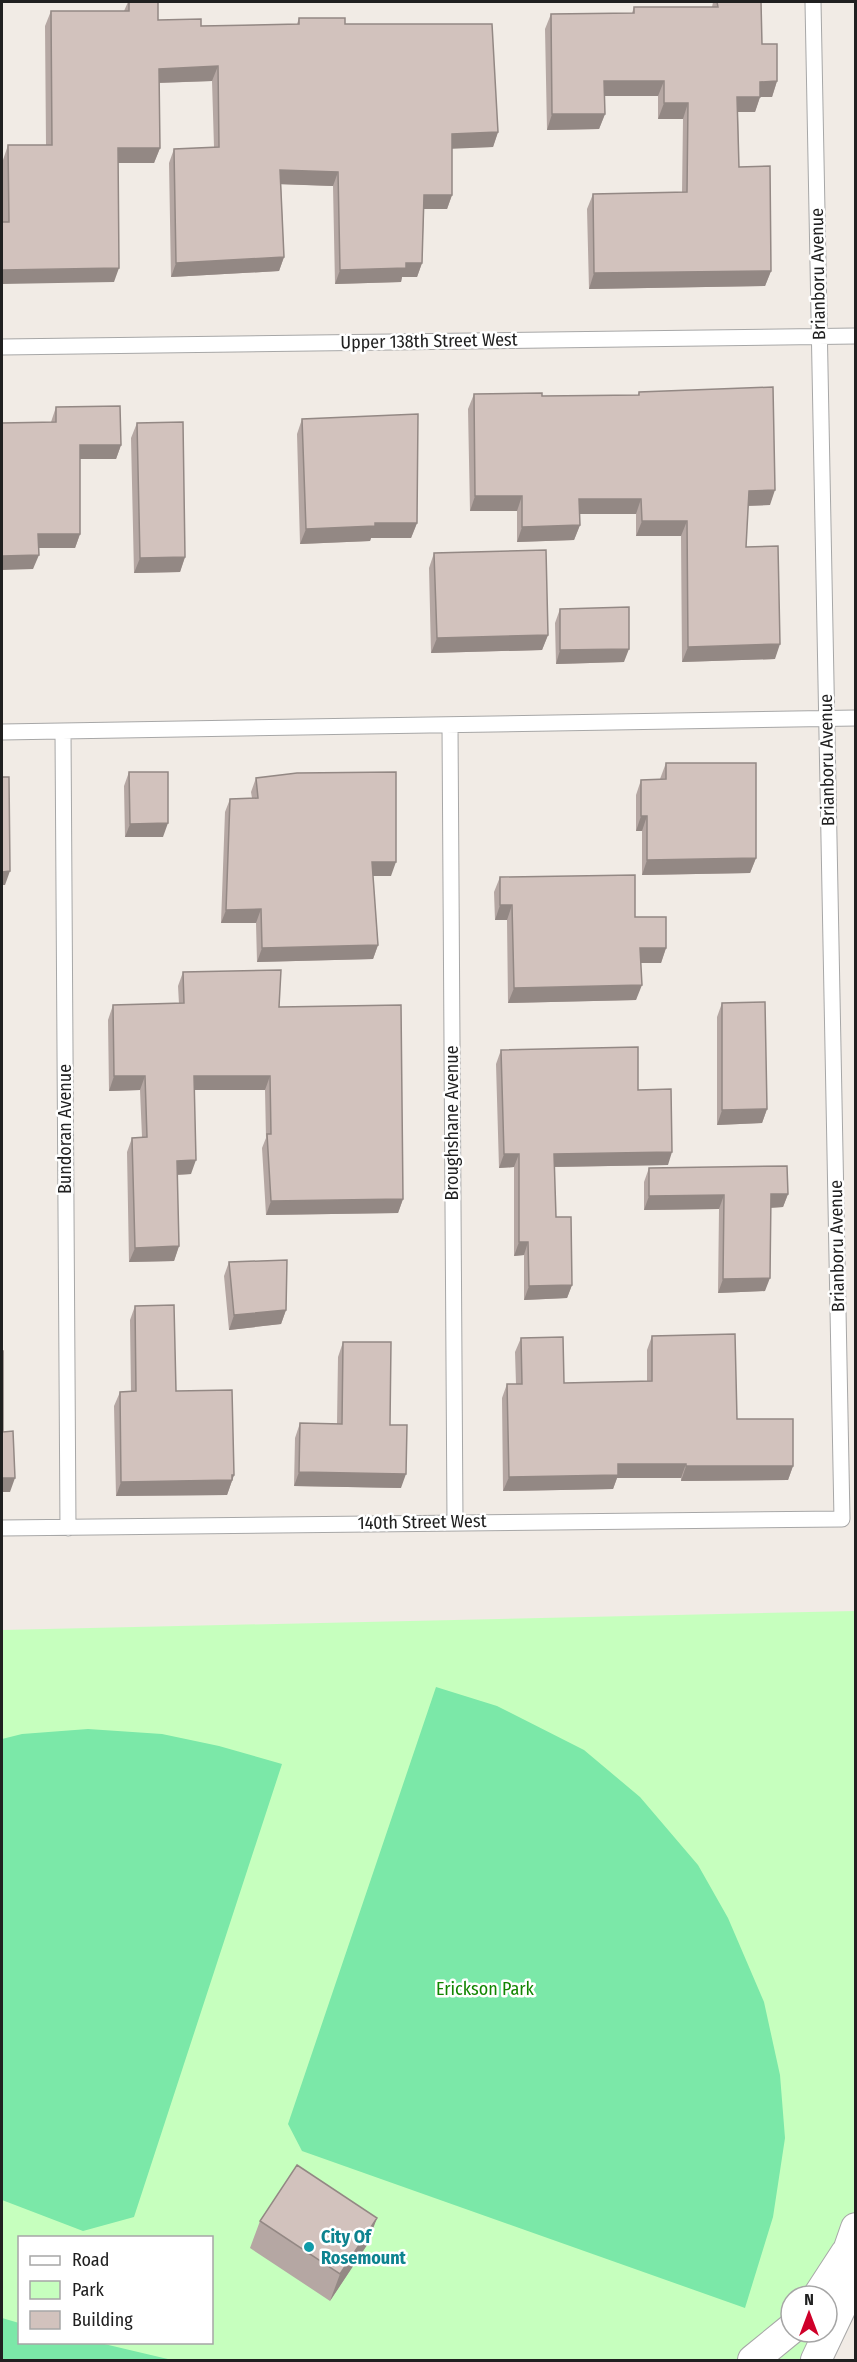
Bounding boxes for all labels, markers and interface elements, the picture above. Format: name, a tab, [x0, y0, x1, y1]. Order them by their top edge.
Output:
street label: Brianboru Avenue	[806, 208, 830, 340]
street label: Upper 138th Street West	[340, 328, 518, 354]
street label: Brianboru Avenue	[815, 694, 839, 826]
street label: Broughshane Avenue	[441, 1045, 463, 1201]
street label: Bundoran Avenue	[54, 1064, 76, 1194]
street label: Brianboru Avenue	[825, 1180, 849, 1312]
street label: 140th Street West	[357, 1510, 487, 1534]
park label: Erickson Park	[436, 1978, 535, 2000]
place label: City Of Rosemount	[321, 2226, 407, 2269]
legend	[18, 2236, 213, 2344]
marker: City Of Rosemount	[302, 2240, 316, 2254]
text: Road	[72, 2249, 109, 2271]
text: Park	[72, 2279, 105, 2301]
north arrow	[779, 2284, 839, 2344]
text: N	[804, 2290, 814, 2309]
text: Building	[72, 2309, 133, 2331]

